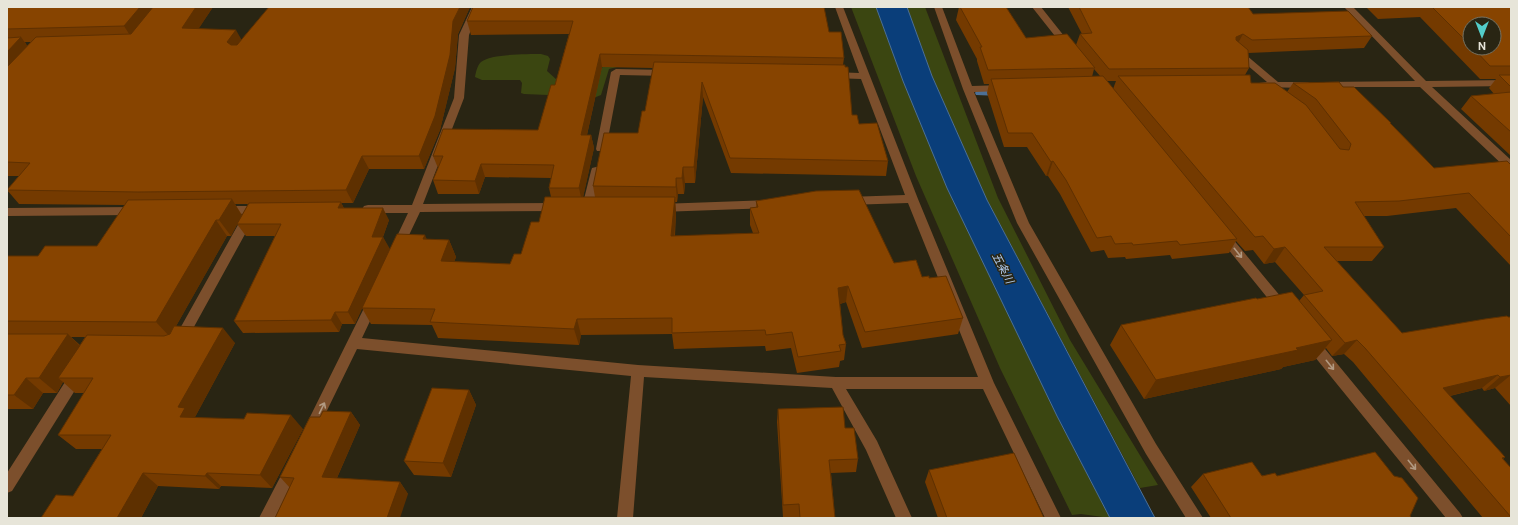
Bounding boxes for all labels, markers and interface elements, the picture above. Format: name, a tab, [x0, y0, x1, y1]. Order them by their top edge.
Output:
north arrow	[1462, 16, 1502, 56]
text: N	[1478, 39, 1486, 53]
one-way arrow	[1234, 248, 1242, 259]
water label: 五条川	[989, 250, 1017, 287]
one-way arrow	[1325, 359, 1334, 370]
one-way arrow	[319, 402, 326, 414]
one-way arrow	[1408, 460, 1417, 471]

